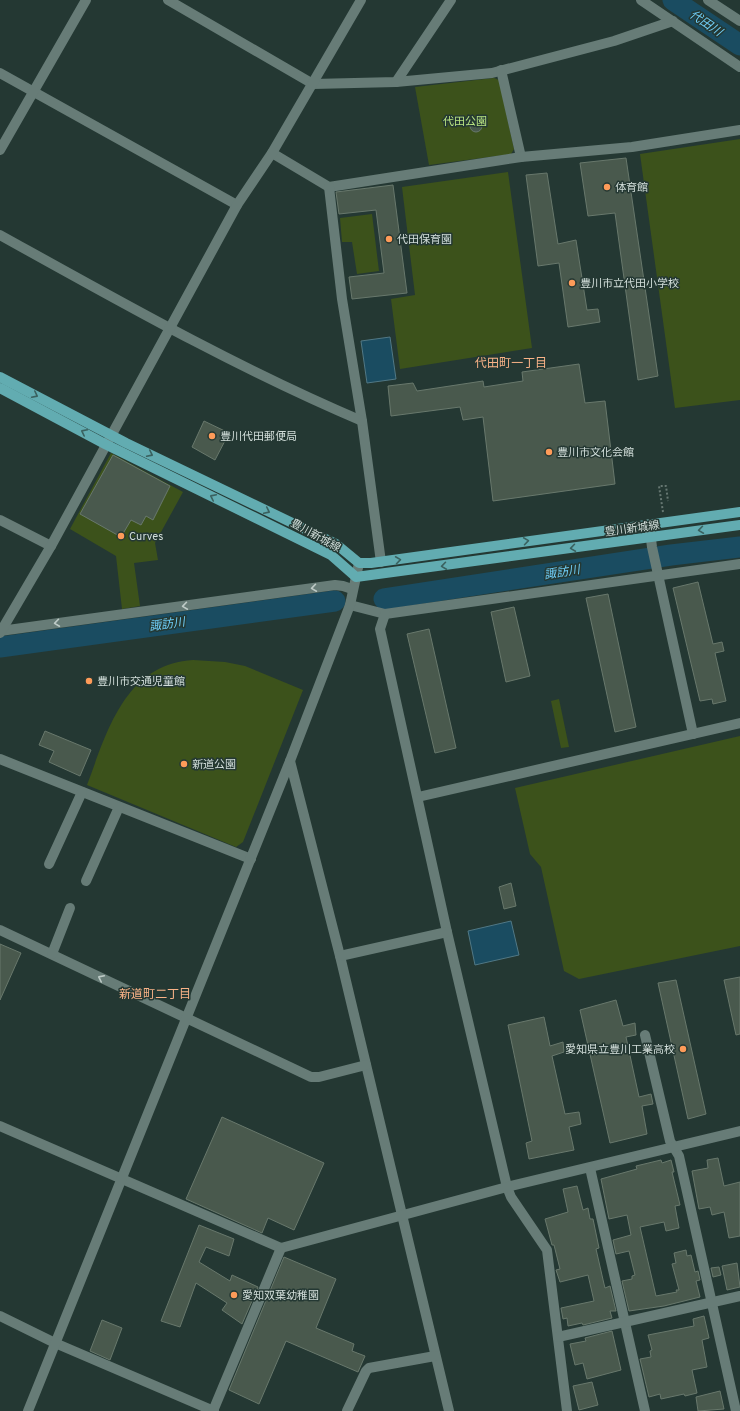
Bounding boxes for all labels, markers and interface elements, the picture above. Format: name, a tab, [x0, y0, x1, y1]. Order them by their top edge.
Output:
water label: 代田川	[686, 7, 726, 42]
park label: 代田公園	[443, 115, 487, 129]
place label: 体育館	[615, 181, 648, 195]
marker: 体育館	[602, 182, 612, 192]
place label: 代田保育園	[397, 233, 452, 247]
marker: 代田保育園	[384, 234, 394, 244]
place label: 豊川市立代田小学校	[580, 277, 679, 291]
marker: 豊川市立代田小学校	[567, 278, 577, 288]
district label: 代田町一丁目	[475, 356, 547, 372]
one-way arrow	[30, 390, 38, 398]
one-way arrow	[81, 430, 89, 437]
place label: 豊川代田郵便局	[220, 430, 297, 444]
marker: 豊川代田郵便局	[207, 431, 217, 441]
place label: 豊川市文化会館	[557, 446, 634, 460]
marker: 豊川市文化会館	[544, 447, 554, 457]
one-way arrow	[146, 449, 154, 457]
one-way arrow	[210, 494, 217, 502]
one-way arrow	[263, 506, 271, 514]
street label: 豊川新城線	[288, 516, 343, 555]
street label: 豊川新城線	[604, 518, 660, 540]
one-way arrow	[698, 525, 704, 534]
place label: Curves	[129, 530, 163, 544]
marker: Curves	[116, 531, 126, 541]
one-way arrow	[523, 537, 529, 546]
one-way arrow	[570, 543, 576, 552]
one-way arrow	[395, 556, 401, 565]
one-way arrow	[441, 561, 447, 570]
water label: 諏訪川	[543, 562, 583, 584]
one-way arrow	[311, 583, 317, 592]
one-way arrow	[182, 601, 189, 610]
water label: 諏訪川	[148, 614, 188, 635]
one-way arrow	[54, 618, 60, 627]
place label: 豊川市交通児童館	[97, 675, 185, 689]
marker: 豊川市交通児童館	[84, 676, 94, 686]
place label: 新道公園	[192, 758, 236, 772]
marker: 新道公園	[179, 759, 189, 769]
one-way arrow	[97, 975, 105, 983]
district label: 新道町二丁目	[119, 987, 191, 1003]
place label: 愛知県立豊川工業高校	[565, 1043, 675, 1057]
marker: 愛知県立豊川工業高校	[678, 1044, 688, 1054]
place label: 愛知双葉幼稚園	[242, 1289, 319, 1303]
marker: 愛知双葉幼稚園	[229, 1290, 239, 1300]

